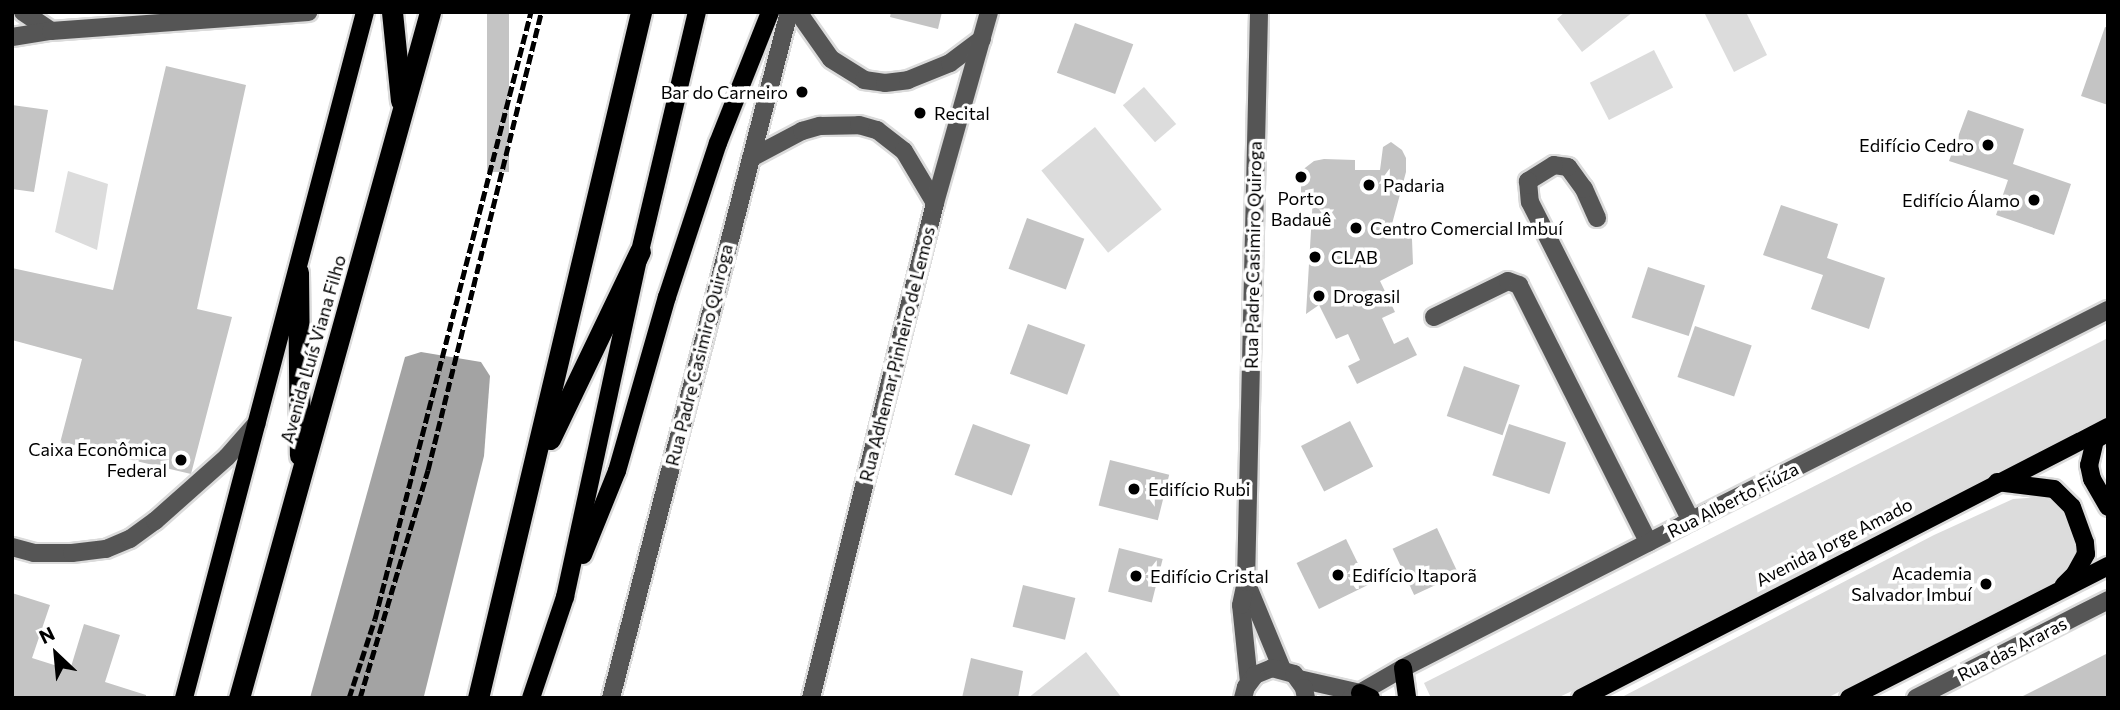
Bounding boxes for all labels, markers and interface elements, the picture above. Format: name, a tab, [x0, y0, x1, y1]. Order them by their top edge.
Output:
place label: Bar do Carneiro	[661, 81, 788, 103]
marker: Bar do Carneiro	[794, 84, 810, 100]
place label: Recital	[934, 102, 990, 124]
marker: Recital	[912, 105, 928, 121]
place label: Edifício Cedro	[1859, 134, 1974, 156]
marker: Edifício Cedro	[1980, 137, 1996, 153]
street label: Rua Padre Casimiro Quiroga	[1240, 141, 1266, 369]
marker: Porto Badauê	[1293, 169, 1309, 185]
place label: Padaria	[1383, 174, 1445, 196]
marker: Padaria	[1361, 177, 1377, 193]
place label: Porto Badauê	[1271, 188, 1331, 230]
place label: Edifício Álamo	[1902, 189, 2020, 211]
marker: Edifício Álamo	[2026, 192, 2042, 208]
place label: Centro Comercial Imbuí	[1370, 217, 1563, 239]
marker: Centro Comercial Imbuí	[1348, 220, 1364, 236]
street label: Rua Adhemar Pinheiro de Lemos	[855, 224, 939, 484]
street label: Rua Padre Casimiro Quiroga	[661, 242, 737, 468]
place label: CLAB	[1331, 246, 1378, 268]
marker: CLAB	[1305, 247, 1325, 267]
street label: Avenida Luís Viana Filho	[276, 252, 350, 446]
place label: Drogasil	[1333, 285, 1400, 307]
marker: Drogasil	[1311, 288, 1327, 304]
place label: Caixa Econômica Federal	[28, 439, 167, 482]
marker: Caixa Econômica Federal	[173, 452, 189, 468]
street label: Rua Alberto Fiúza	[1664, 458, 1802, 542]
place label: Edifício Rubi	[1148, 478, 1250, 500]
marker: Edifício Rubi	[1126, 481, 1142, 497]
street label: Avenida Jorge Amado	[1752, 493, 1916, 591]
place label: Academia Salvador Imbuí	[1851, 563, 1972, 606]
place label: Edifício Itaporã	[1352, 564, 1477, 586]
place label: Edifício Cristal	[1150, 565, 1269, 587]
marker: Edifício Itaporã	[1330, 567, 1346, 583]
marker: Edifício Cristal	[1128, 568, 1144, 584]
marker: Academia Salvador Imbuí	[1978, 576, 1994, 592]
street label: Rua das Araras	[1954, 612, 2070, 686]
north arrow	[21, 619, 91, 689]
text: N	[35, 621, 58, 648]

